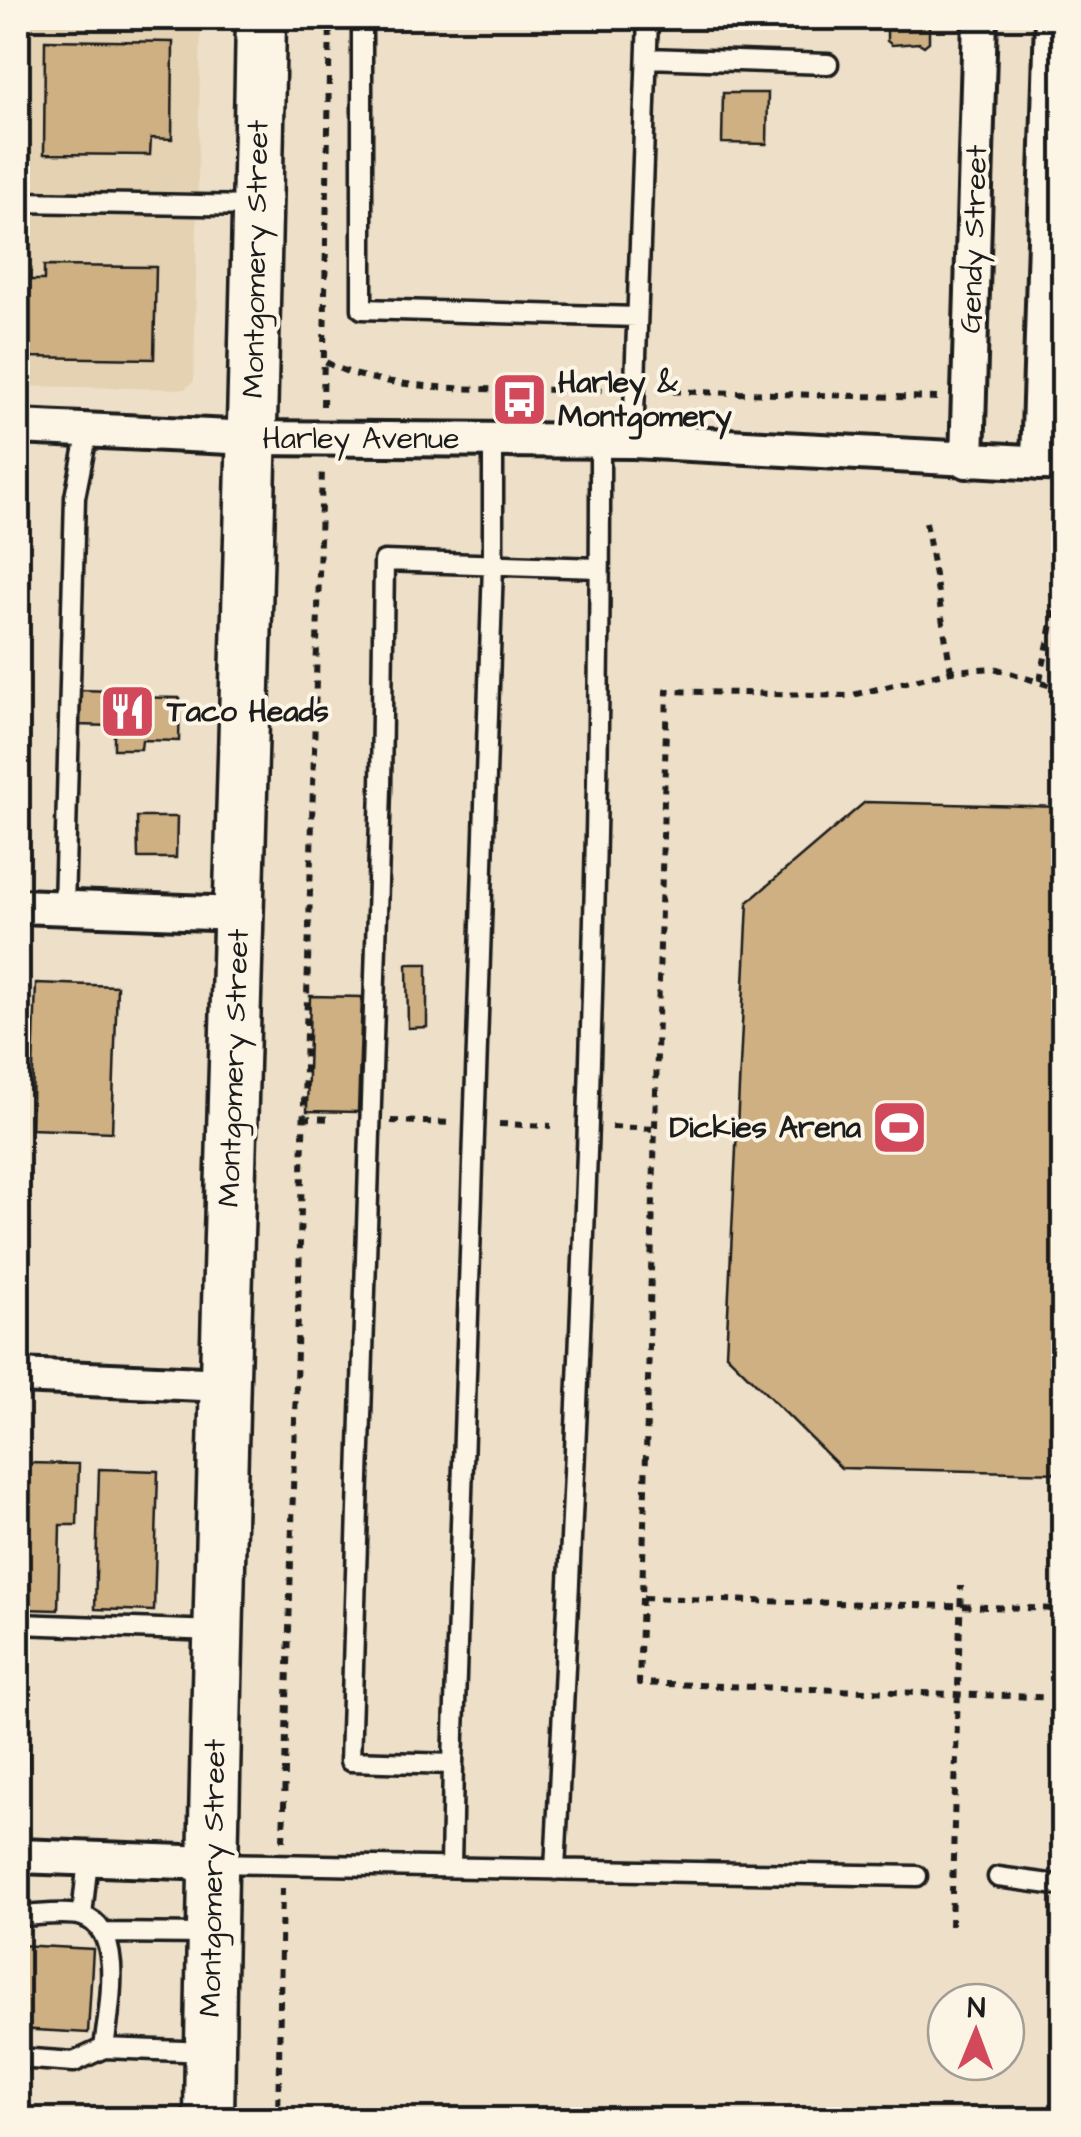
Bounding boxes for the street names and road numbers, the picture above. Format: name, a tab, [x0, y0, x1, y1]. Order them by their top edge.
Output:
street label: Montgomery Street	[233, 119, 280, 399]
street label: Gendy Street	[950, 144, 999, 334]
street label: Harley Avenue	[263, 418, 459, 461]
street label: Montgomery Street	[208, 928, 261, 1208]
street label: Montgomery Street	[190, 1738, 237, 2018]

